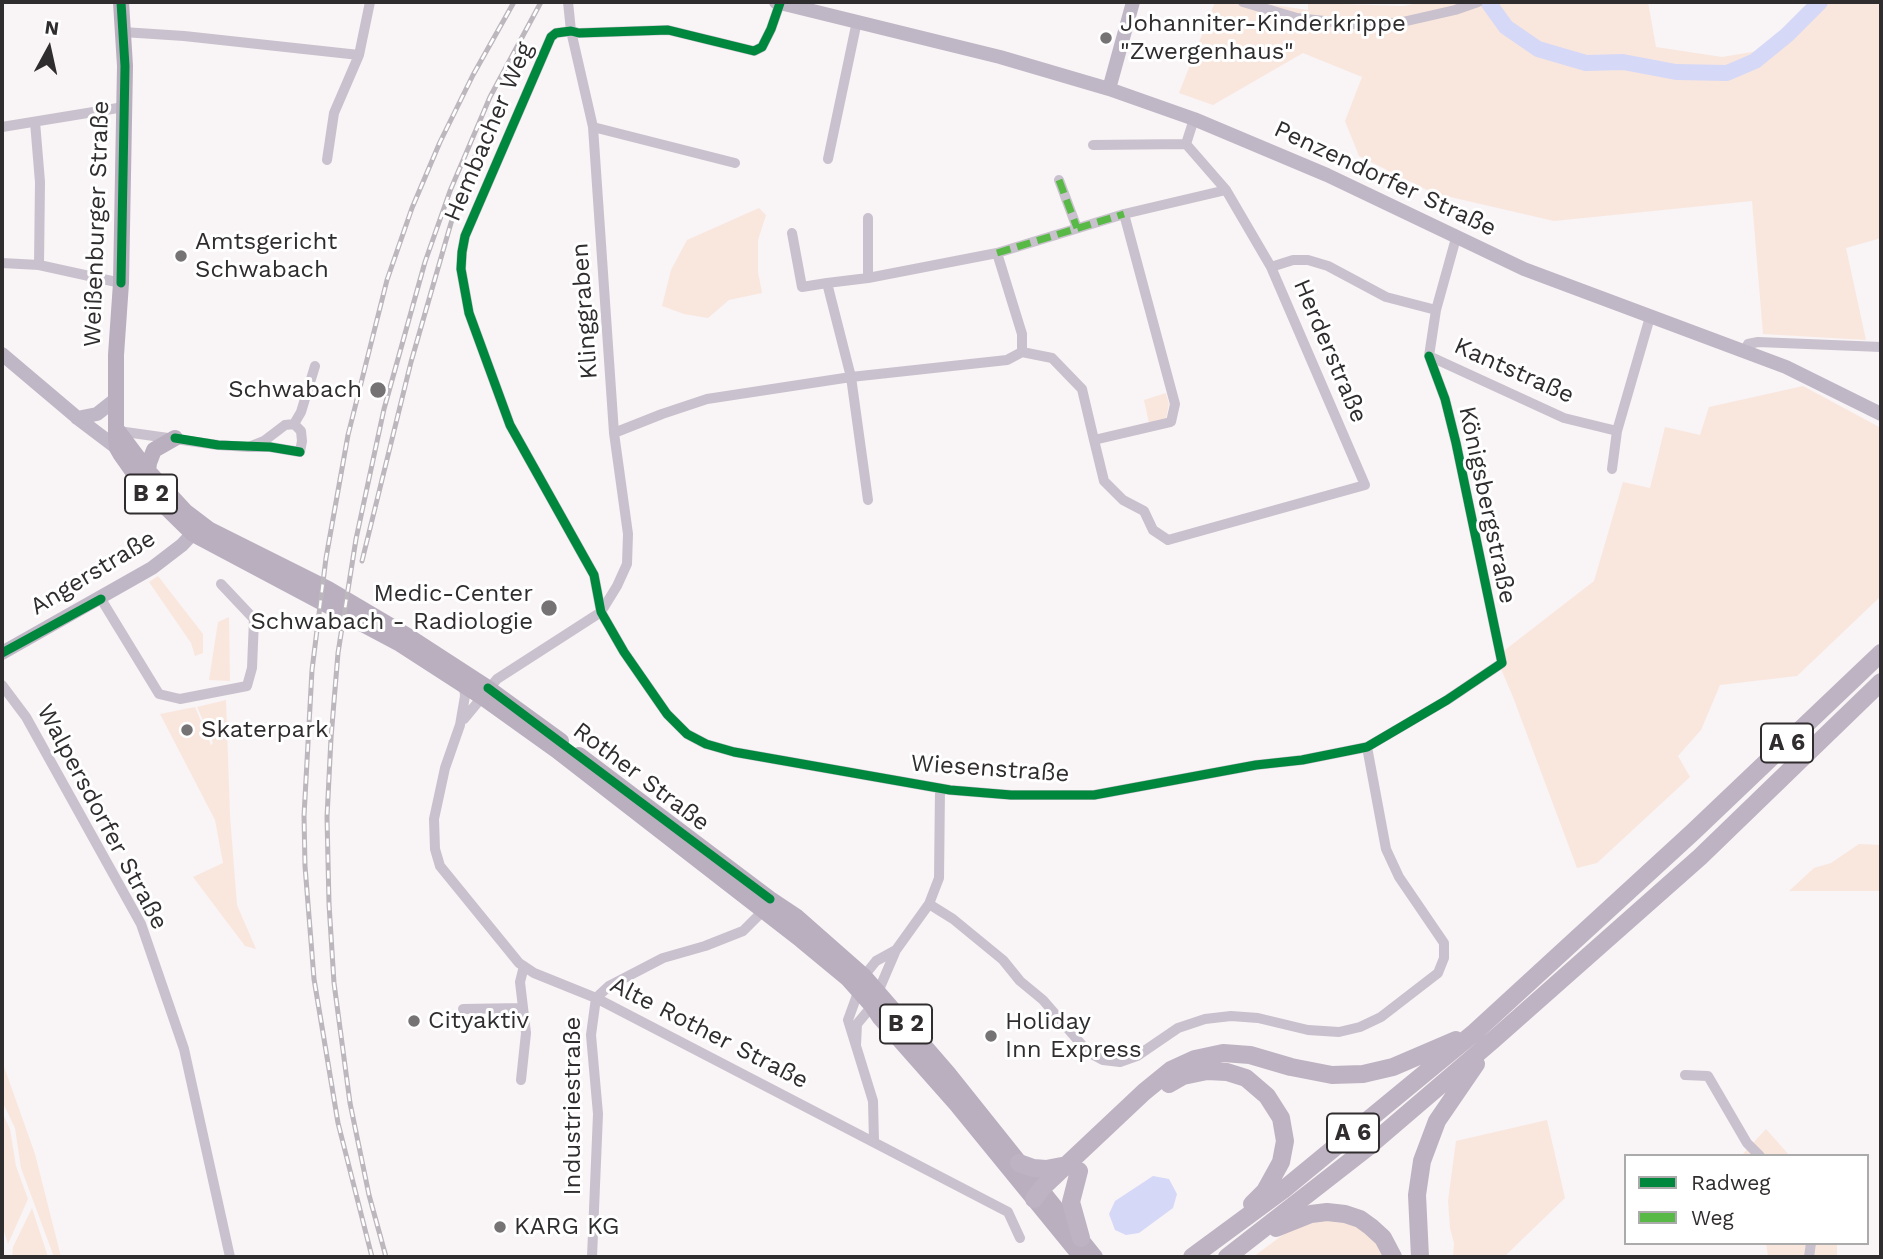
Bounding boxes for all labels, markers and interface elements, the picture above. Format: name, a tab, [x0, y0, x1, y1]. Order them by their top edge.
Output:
place label: Johanniter-Kinderkrippe "Zwergenhaus"	[1120, 10, 1406, 66]
north arrow	[14, 14, 84, 84]
text: N	[43, 15, 61, 40]
marker: Johanniter-Kinderkrippe "Zwergenhaus"	[1098, 30, 1114, 46]
street label: Hembacher Weg	[438, 38, 540, 226]
street label: Weißenburger Straße	[78, 100, 116, 348]
street label: Penzendorfer Straße	[1269, 115, 1501, 243]
place label: Amtsgericht Schwabach	[195, 228, 337, 284]
street label: Klinggraben	[566, 242, 604, 380]
marker: Amtsgericht Schwabach	[173, 248, 189, 264]
street label: Herderstraße	[1287, 275, 1373, 427]
street label: Kantstraße	[1450, 332, 1578, 410]
place label: Schwabach	[228, 376, 362, 404]
marker: Schwabach	[368, 380, 388, 400]
street label: Königsbergstraße	[1452, 404, 1522, 606]
road number: B 2	[125, 474, 177, 514]
street label: Angerstraße	[25, 524, 161, 622]
place label: Medic-Center Schwabach - Radiologie	[250, 580, 533, 636]
marker: Medic-Center Schwabach - Radiologie	[539, 598, 559, 618]
street label: Walpersdorfer Straße	[30, 699, 174, 935]
place label: Skaterpark	[201, 716, 329, 744]
street label: Rother Straße	[567, 716, 715, 838]
marker: Skaterpark	[179, 722, 195, 738]
road number: A 6	[1761, 723, 1813, 762]
street label: Wiesenstraße	[910, 749, 1070, 789]
street label: Alte Rother Straße	[605, 971, 813, 1095]
road number: B 2	[880, 1004, 932, 1044]
place label: Cityaktiv	[428, 1007, 529, 1035]
place label: Holiday Inn Express	[1005, 1008, 1142, 1064]
marker: Cityaktiv	[406, 1013, 422, 1029]
street label: Industriestraße	[559, 1017, 587, 1195]
marker: Holiday Inn Express	[983, 1028, 999, 1044]
road number: A 6	[1327, 1114, 1379, 1152]
legend	[1624, 1154, 1869, 1245]
text: Radweg	[1691, 1170, 1771, 1195]
text: Weg	[1691, 1205, 1734, 1230]
place label: KARG KG	[514, 1213, 619, 1241]
marker: KARG KG	[492, 1219, 508, 1235]

